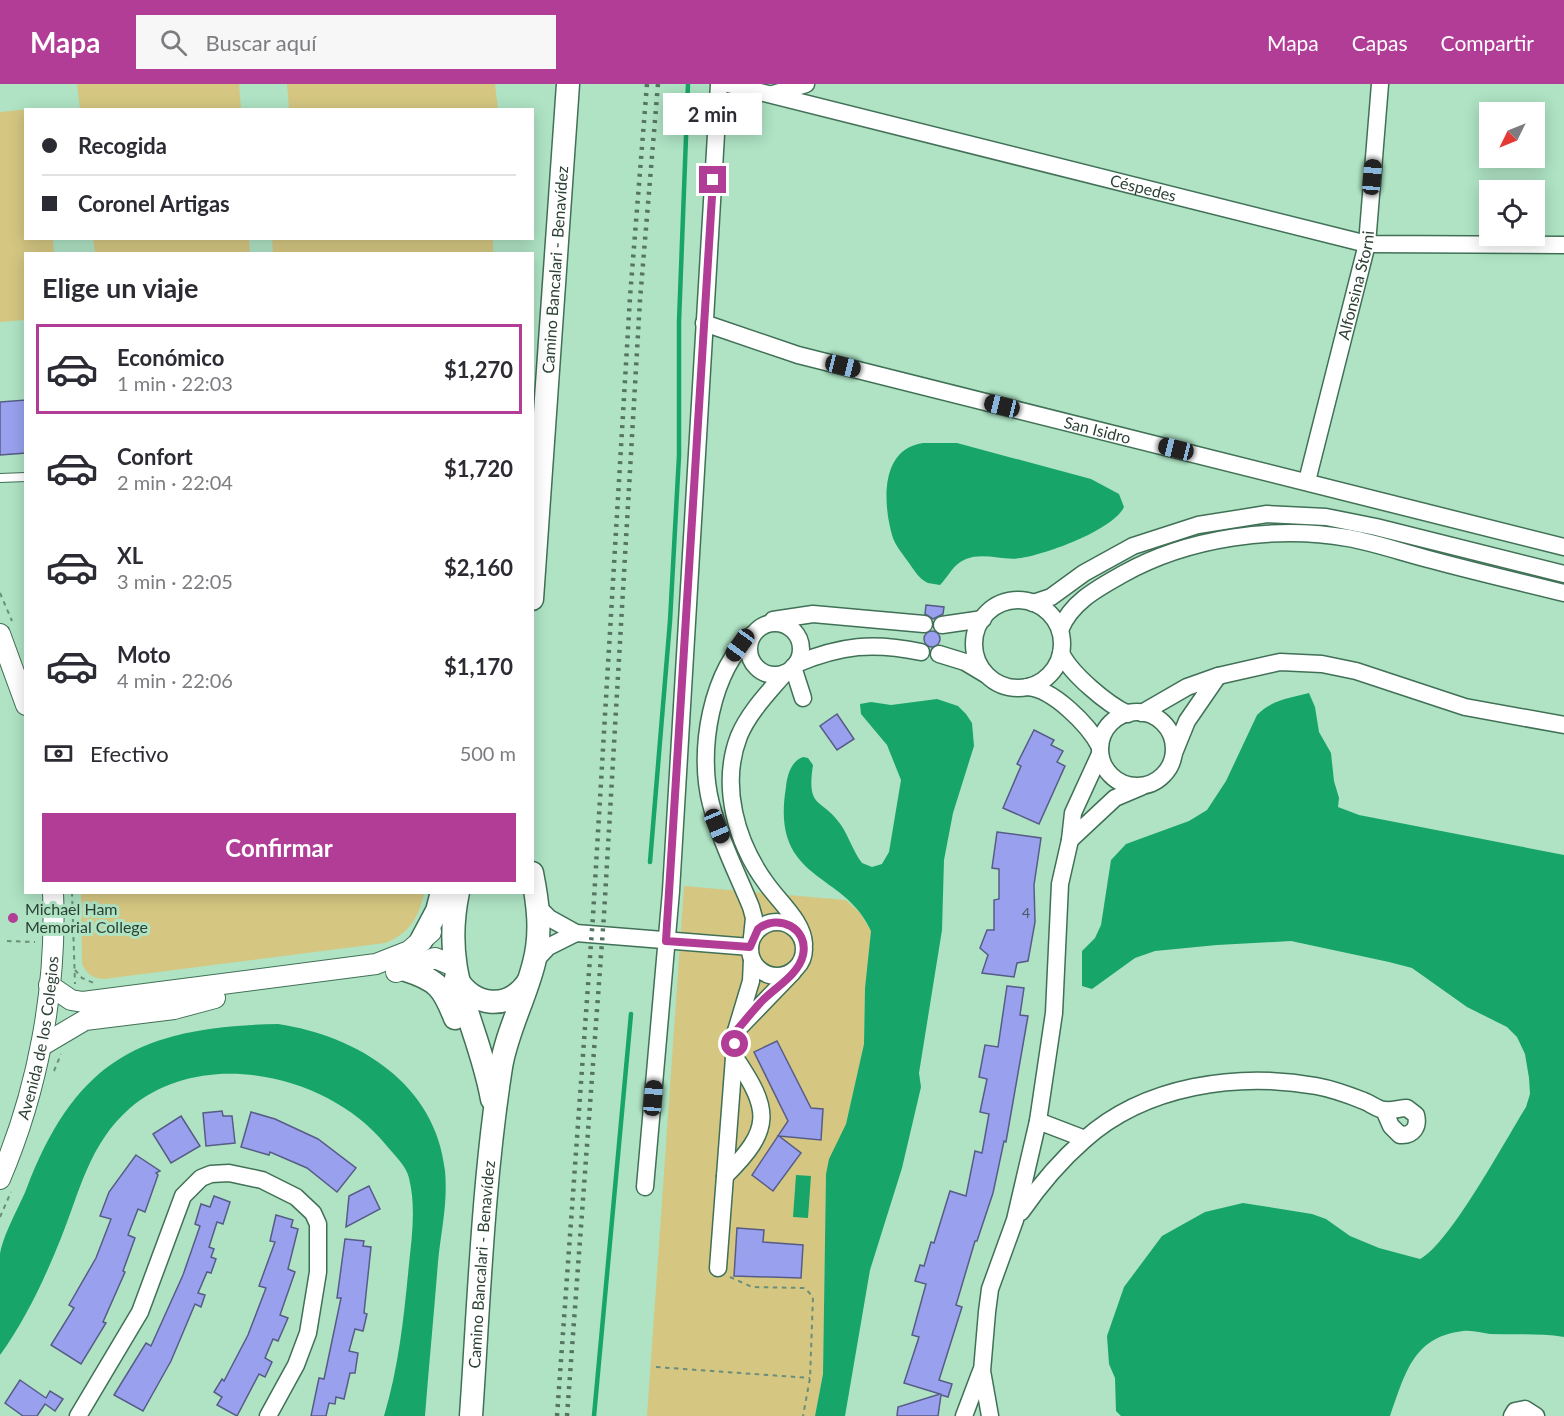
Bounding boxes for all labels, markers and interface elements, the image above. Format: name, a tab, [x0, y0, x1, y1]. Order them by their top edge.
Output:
search box	[136, 15, 556, 69]
text: Mapa	[30, 25, 100, 59]
icon: search	[157, 26, 190, 59]
text: Buscar aquí	[205, 29, 317, 56]
text: Mapa	[1267, 30, 1319, 55]
text: Capas	[1352, 30, 1408, 55]
text: Compartir	[1441, 30, 1534, 55]
callout: 2 min	[664, 93, 762, 135]
text: 2 min	[688, 102, 737, 126]
north arrow	[1479, 102, 1545, 168]
map controls	[1479, 102, 1545, 246]
text: Recogida	[78, 132, 167, 159]
car	[1361, 158, 1383, 196]
street label: Camino Bancalari - Benavídez	[538, 165, 571, 374]
route end	[699, 166, 726, 193]
street label: Céspedes	[1108, 170, 1179, 205]
button: locate	[1479, 180, 1545, 246]
text: Coronel Artigas	[78, 190, 230, 217]
street label: Alfonsina Storni	[1333, 230, 1377, 341]
text: Elige un viaje	[42, 271, 199, 304]
icon: car	[45, 342, 99, 396]
text: Económico	[117, 344, 224, 371]
car	[823, 353, 863, 379]
text: $1,270	[444, 356, 513, 383]
text: 1 min · 22:03	[117, 371, 233, 395]
car	[982, 393, 1022, 419]
street label: San Isidro	[1062, 412, 1133, 447]
car	[1156, 436, 1196, 462]
icon: car	[45, 441, 99, 495]
text: Confort	[117, 443, 193, 470]
text: $1,720	[444, 455, 513, 482]
text: 2 min · 22:04	[117, 470, 233, 494]
icon: car	[45, 540, 99, 594]
text: XL	[117, 542, 143, 569]
text: $2,160	[444, 554, 513, 581]
text: 3 min · 22:05	[117, 569, 233, 593]
car	[722, 625, 758, 665]
icon: car	[45, 639, 99, 693]
text: Moto	[117, 641, 171, 668]
text: $1,170	[444, 653, 513, 680]
text: 4 min · 22:06	[117, 668, 233, 692]
icon: cash	[42, 737, 75, 770]
text: Efectivo	[90, 740, 169, 767]
text: 500 m	[460, 741, 516, 765]
car	[702, 806, 732, 846]
button: Confirmar	[42, 813, 516, 882]
place label: Michael Ham Memorial College	[25, 899, 148, 936]
house number: 4	[1022, 904, 1030, 921]
marker: Michael Ham Memorial College	[6, 911, 20, 925]
street label: Avenida de los Colegios	[13, 955, 61, 1122]
route start	[721, 1030, 748, 1057]
car	[642, 1079, 664, 1117]
street label: Camino Bancalari - Benavídez	[464, 1160, 498, 1369]

